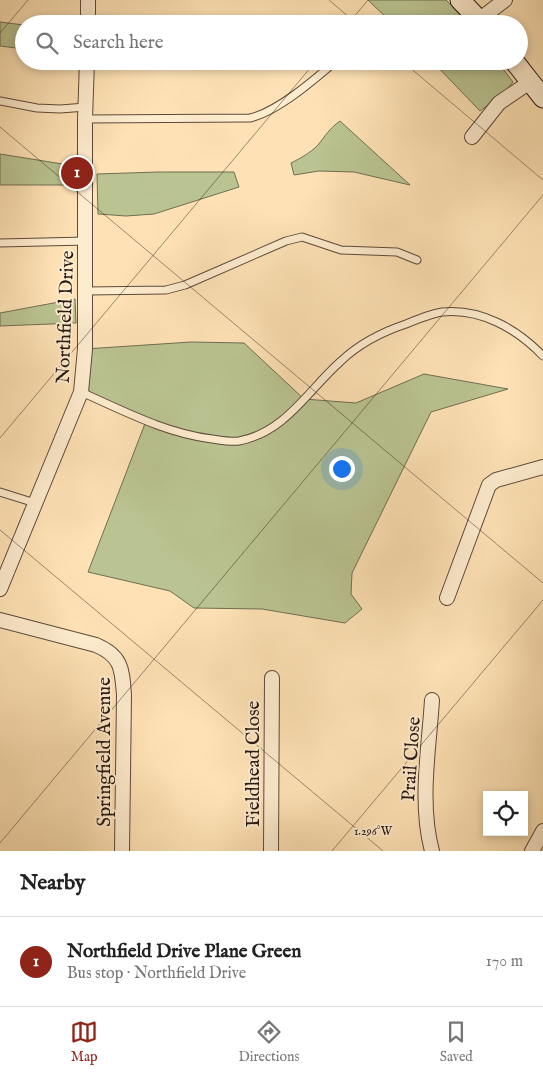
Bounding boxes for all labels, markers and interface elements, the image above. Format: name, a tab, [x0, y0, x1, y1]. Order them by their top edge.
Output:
search box	[15, 15, 528, 70]
icon: search	[33, 29, 61, 57]
text: Search here	[73, 31, 164, 55]
pin: 1	[61, 154, 93, 192]
street label: Northfield Drive	[52, 250, 80, 384]
your location	[329, 456, 355, 482]
street label: Springfield Avenue	[93, 677, 117, 827]
street label: Fieldhead Close	[242, 700, 266, 827]
street label: Prail Close	[397, 716, 427, 802]
map controls	[483, 791, 528, 836]
button: locate	[483, 791, 528, 836]
text: 1.296°W	[354, 824, 393, 839]
text: Nearby	[20, 870, 85, 897]
text: Northfield Drive Plane Green	[67, 940, 301, 964]
text: 1	[33, 952, 39, 972]
text: 170 m	[486, 952, 523, 972]
text: Bus stop · Northfield Drive	[67, 964, 246, 984]
tab: Map	[70, 1018, 98, 1066]
tab: Directions	[238, 1018, 299, 1066]
tab: Saved	[440, 1018, 473, 1066]

